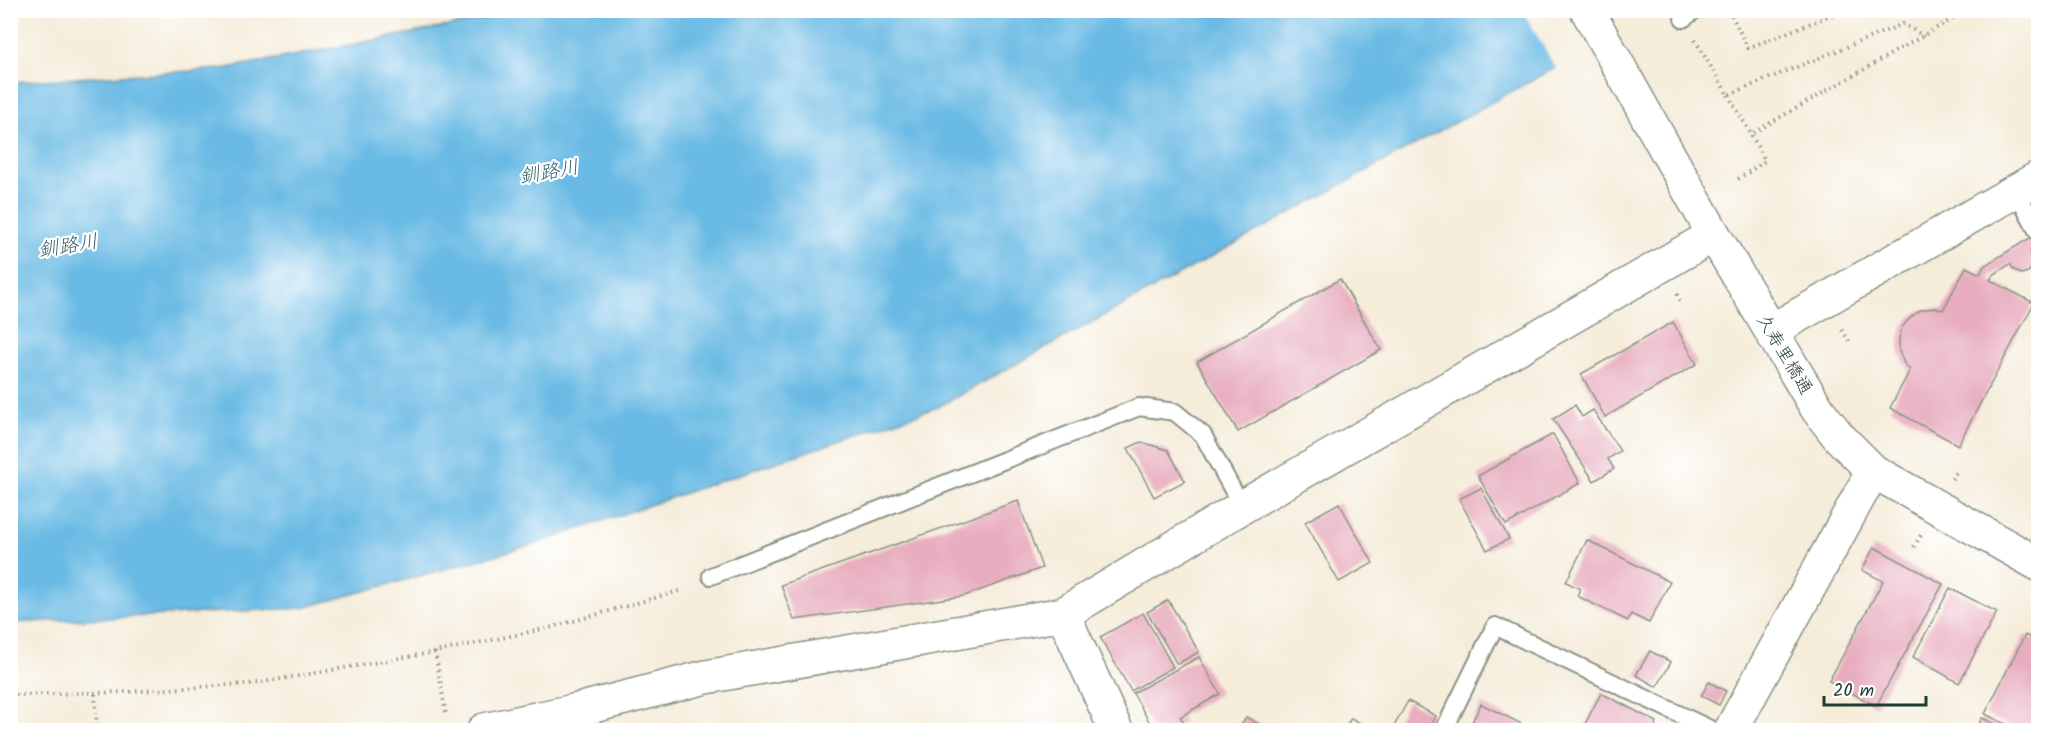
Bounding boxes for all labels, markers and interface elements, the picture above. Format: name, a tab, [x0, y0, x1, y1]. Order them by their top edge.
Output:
water label: 釧路川	[517, 152, 582, 194]
water label: 釧路川	[36, 226, 100, 267]
street label: 久寿里橋通	[1748, 309, 1819, 401]
scale bar	[1824, 669, 1926, 707]
text: 20 m	[1833, 677, 1874, 706]

